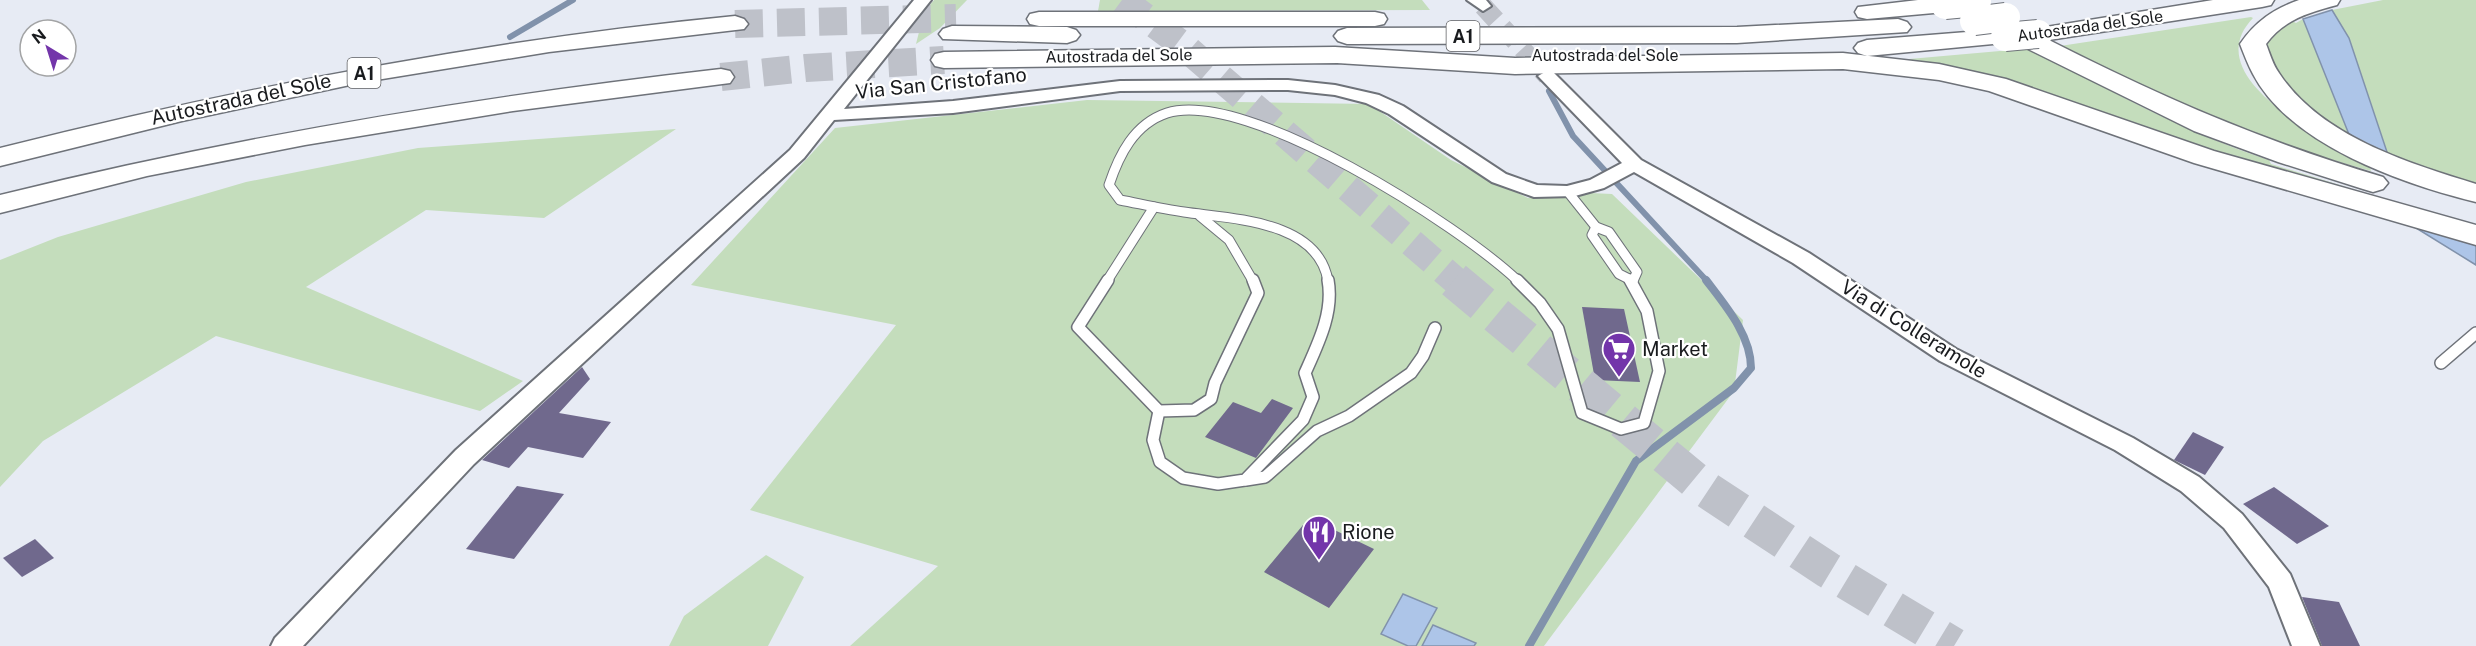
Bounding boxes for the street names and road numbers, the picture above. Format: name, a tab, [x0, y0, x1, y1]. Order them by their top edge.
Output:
street label: Autostrada del Sole	[2016, 6, 2164, 46]
road number: A1	[1446, 21, 1480, 51]
street label: Autostrada del Sole	[1045, 45, 1193, 67]
street label: Autostrada del Sole	[1531, 46, 1679, 65]
road number: A1	[348, 58, 380, 88]
street label: Via San Cristofano	[854, 62, 1028, 104]
street label: Autostrada del Sole	[149, 68, 333, 130]
street label: Via di Colleramole	[1837, 274, 1991, 384]

